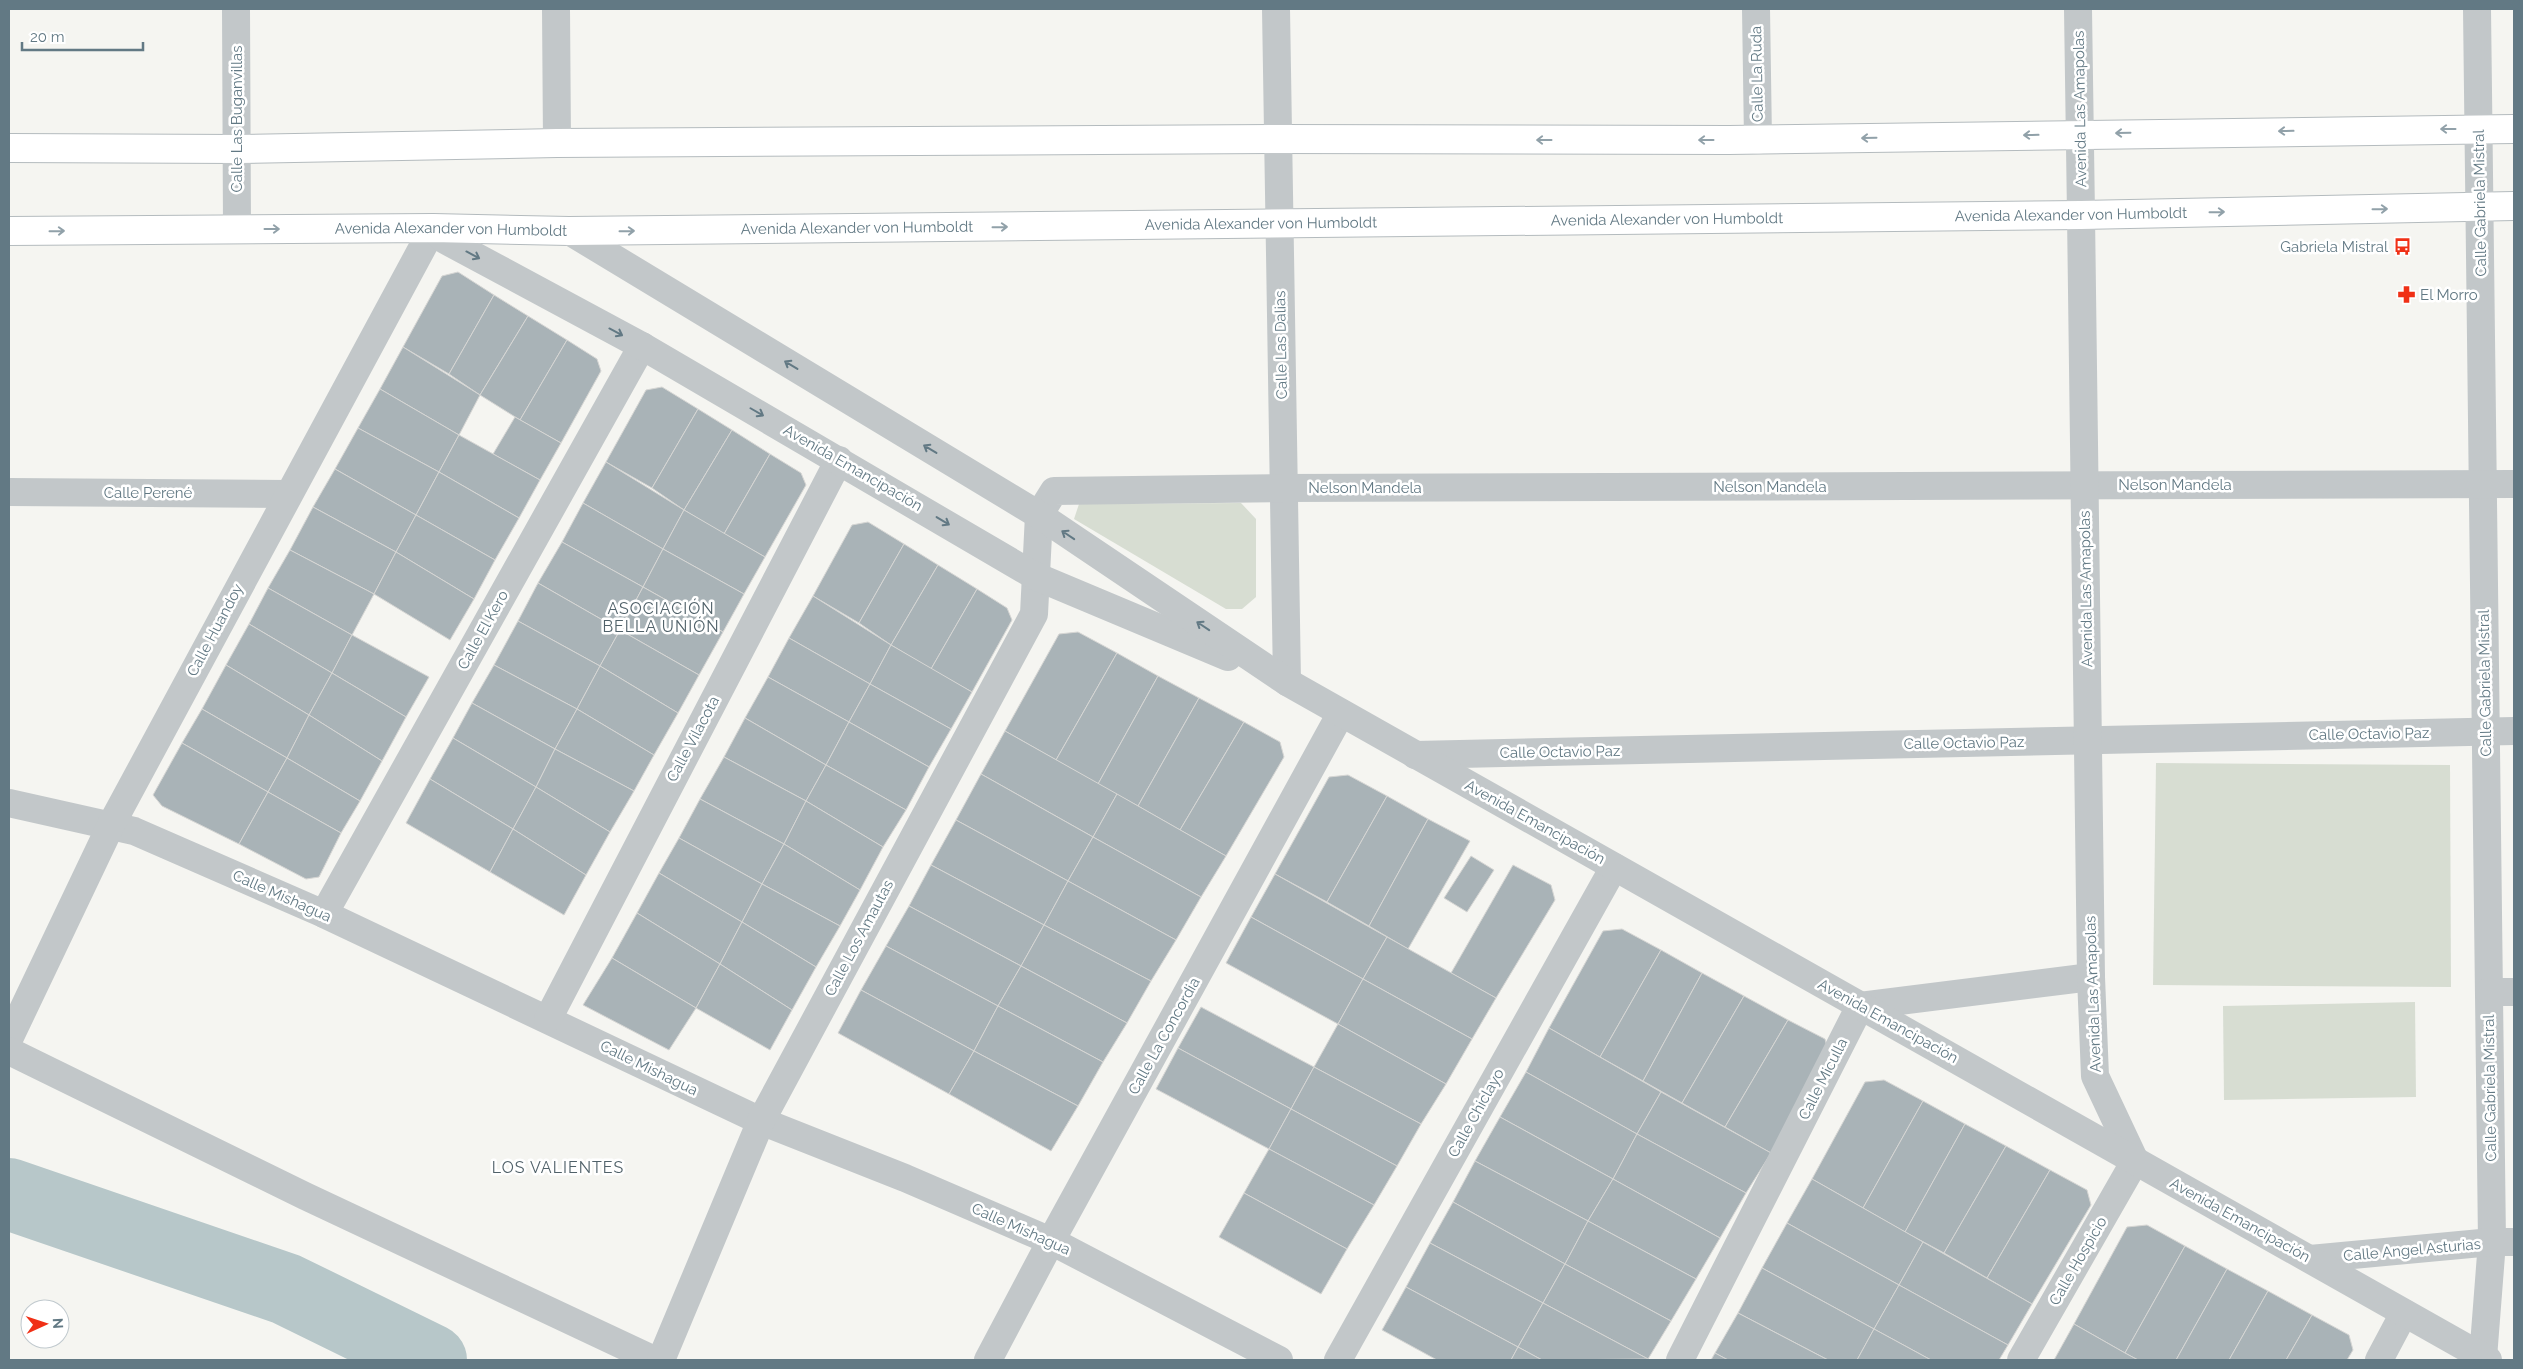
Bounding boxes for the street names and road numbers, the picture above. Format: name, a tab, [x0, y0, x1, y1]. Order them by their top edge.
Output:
street label: Calle La Ruda	[1747, 26, 1767, 122]
street label: Avenida Las Amapolas	[2070, 30, 2090, 188]
street label: Calle Las Buganvillas	[228, 45, 246, 193]
street label: Calle Gabriela Mistral	[2470, 128, 2490, 277]
street label: Avenida Alexander von Humboldt	[1955, 204, 2187, 225]
street label: Avenida Alexander von Humboldt	[1551, 209, 1783, 230]
street label: Avenida Alexander von Humboldt	[1145, 213, 1377, 234]
street label: Avenida Alexander von Humboldt	[741, 218, 973, 238]
street label: Avenida Alexander von Humboldt	[335, 219, 567, 240]
street label: Calle Las Dalias	[1271, 290, 1291, 400]
street label: Avenida Emancipación	[780, 421, 926, 515]
street label: Nelson Mandela	[2118, 476, 2232, 494]
street label: Nelson Mandela	[1713, 478, 1827, 496]
street label: Nelson Mandela	[1308, 479, 1422, 497]
street label: Calle Perené	[104, 484, 193, 502]
street label: Avenida Las Amapolas	[2076, 510, 2096, 668]
street label: Calle Huandoy	[183, 581, 247, 679]
street label: Calle El Kero	[454, 587, 512, 673]
street label: Calle Gabriela Mistral	[2475, 608, 2495, 757]
street label: Calle Vilacota	[663, 693, 723, 785]
street label: Calle Octavio Paz	[2309, 724, 2429, 744]
street label: Calle Octavio Paz	[1904, 733, 2024, 753]
street label: Calle Octavio Paz	[1500, 742, 1620, 762]
street label: Avenida Emancipación	[1462, 776, 1608, 868]
street label: Calle Mishagua	[230, 866, 334, 926]
street label: Calle Los Amautas	[821, 877, 897, 999]
street label: Avenida Las Amapolas	[2081, 915, 2105, 1073]
street label: Calle La Concordia	[1124, 974, 1204, 1098]
street label: Avenida Emancipación	[1815, 975, 1961, 1067]
street label: Calle Gabriela Mistral	[2480, 1013, 2500, 1162]
street label: Calle Miculla	[1795, 1035, 1851, 1123]
street label: Calle Mishagua	[597, 1037, 701, 1099]
street label: Calle Chiclayo	[1444, 1065, 1508, 1160]
street label: Avenida Emancipación	[2167, 1174, 2313, 1266]
street label: Calle Mishagua	[969, 1199, 1073, 1259]
street label: Calle Hospicio	[2045, 1213, 2111, 1309]
street label: Calle Angel Asturias	[2343, 1235, 2481, 1265]

